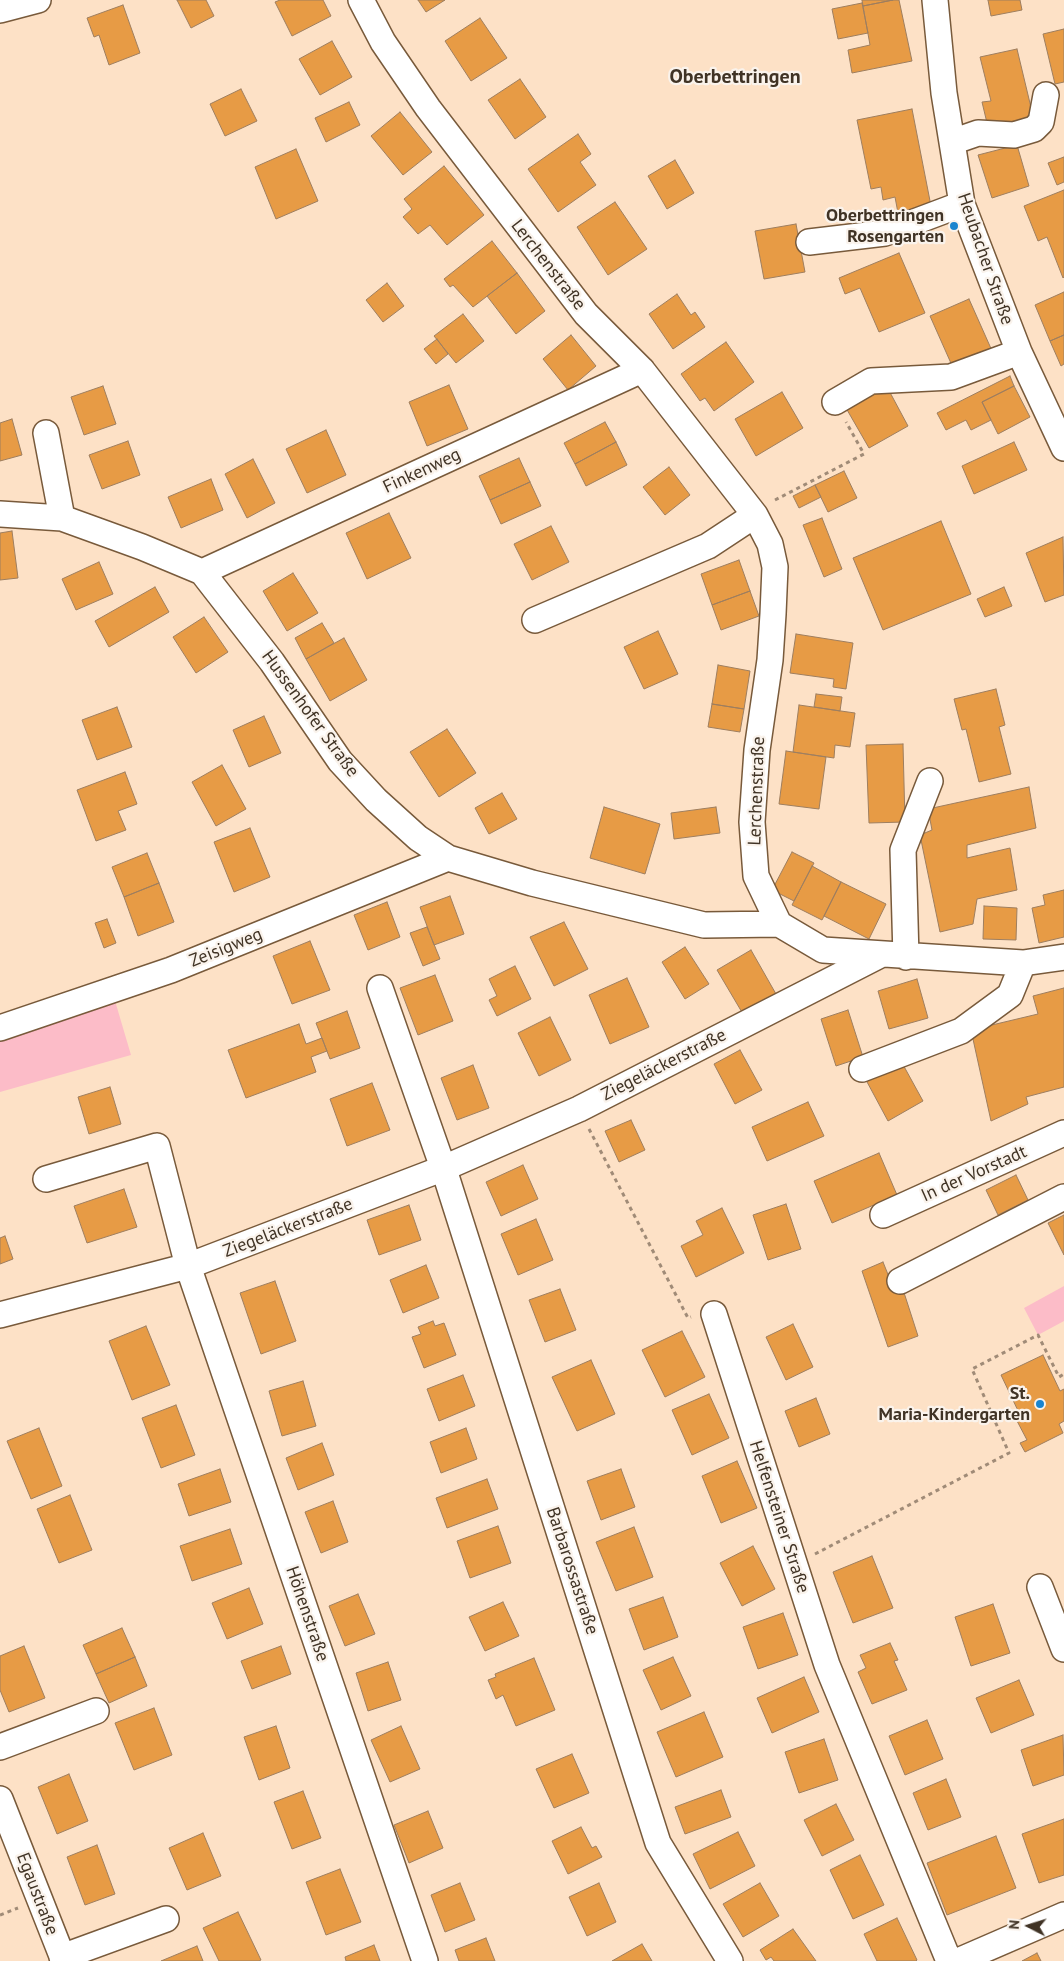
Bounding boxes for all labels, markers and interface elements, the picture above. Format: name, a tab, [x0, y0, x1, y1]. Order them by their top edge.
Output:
district label: Oberbettringen	[669, 65, 801, 89]
street label: Heubacher Straße	[952, 190, 1018, 328]
place label: Oberbettringen Rosengarten	[826, 205, 944, 248]
street label: Lerchenstraße	[506, 215, 590, 315]
marker: Oberbettringen Rosengarten	[948, 220, 960, 232]
street label: Finkenweg	[380, 444, 464, 498]
street label: Hussenhofer Straße	[257, 646, 363, 782]
street label: Lerchenstraße	[744, 736, 770, 846]
street label: Zeisigweg	[186, 924, 266, 972]
street label: Ziegeläckerstraße	[598, 1024, 730, 1106]
street label: In der Vorstadt	[918, 1141, 1030, 1207]
street label: Ziegeläckerstraße	[220, 1193, 356, 1263]
place label: St. Maria-Kindergarten	[879, 1383, 1030, 1426]
marker: St. Maria-Kindergarten	[1034, 1398, 1046, 1410]
street label: Helfensteiner Straße	[744, 1438, 814, 1596]
street label: Barbarossastraße	[541, 1505, 603, 1637]
street label: Höhenstraße	[281, 1564, 333, 1664]
street label: Egaustraße	[11, 1850, 63, 1938]
north arrow	[1004, 1901, 1054, 1951]
text: N	[1005, 1919, 1023, 1930]

